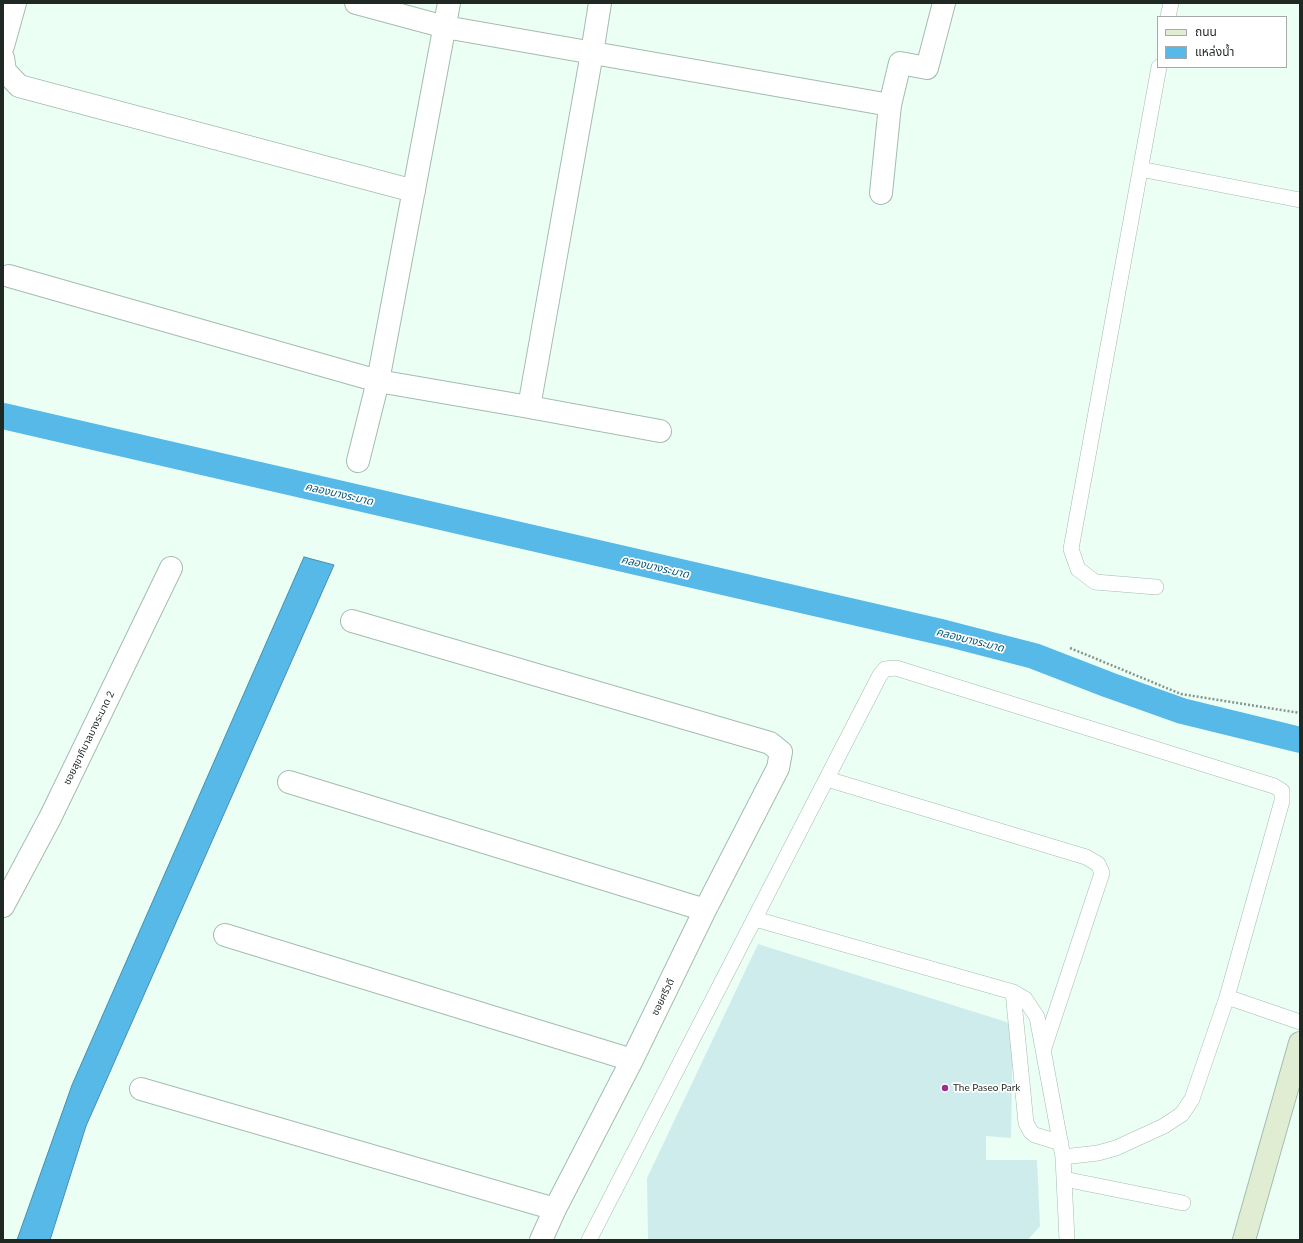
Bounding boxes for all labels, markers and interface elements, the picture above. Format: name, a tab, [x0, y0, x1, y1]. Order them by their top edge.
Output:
legend	[1157, 16, 1287, 68]
text: ถนน	[1195, 24, 1217, 39]
text: แหล่งน้ำ	[1195, 44, 1234, 59]
water label: คลองบางระมาด	[304, 480, 374, 508]
water label: คลองบางระมาด	[620, 553, 690, 581]
water label: คลองบางระมาด	[935, 625, 1005, 655]
street label: ซอยสุขาภิบาลบางระมาด 2	[61, 689, 117, 787]
street label: ซอยศรีวดี	[649, 977, 677, 1017]
place label: The Paseo Park	[953, 1082, 1020, 1094]
marker: The Paseo Park	[940, 1083, 950, 1093]

